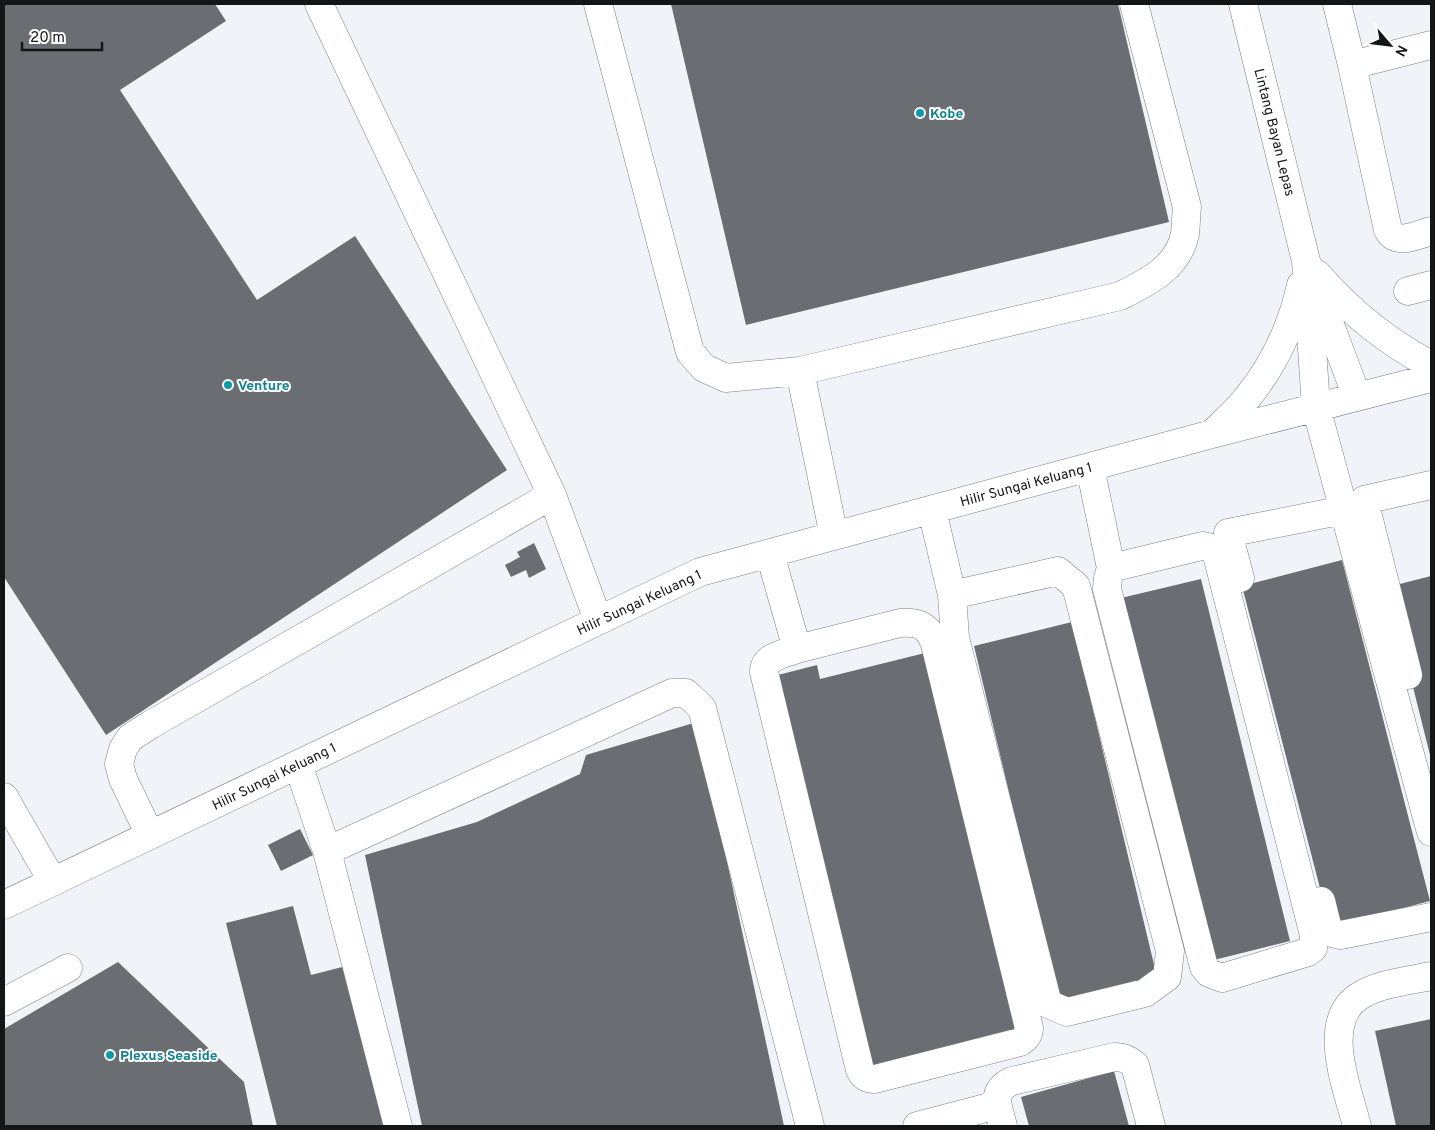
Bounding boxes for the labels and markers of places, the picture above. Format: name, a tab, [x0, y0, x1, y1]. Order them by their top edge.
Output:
place label: Kobe	[930, 106, 963, 123]
marker: Kobe	[914, 107, 926, 119]
place label: Venture	[238, 378, 290, 395]
marker: Venture	[222, 379, 234, 391]
place label: Plexus Seaside	[120, 1048, 218, 1065]
marker: Plexus Seaside	[104, 1049, 116, 1061]

